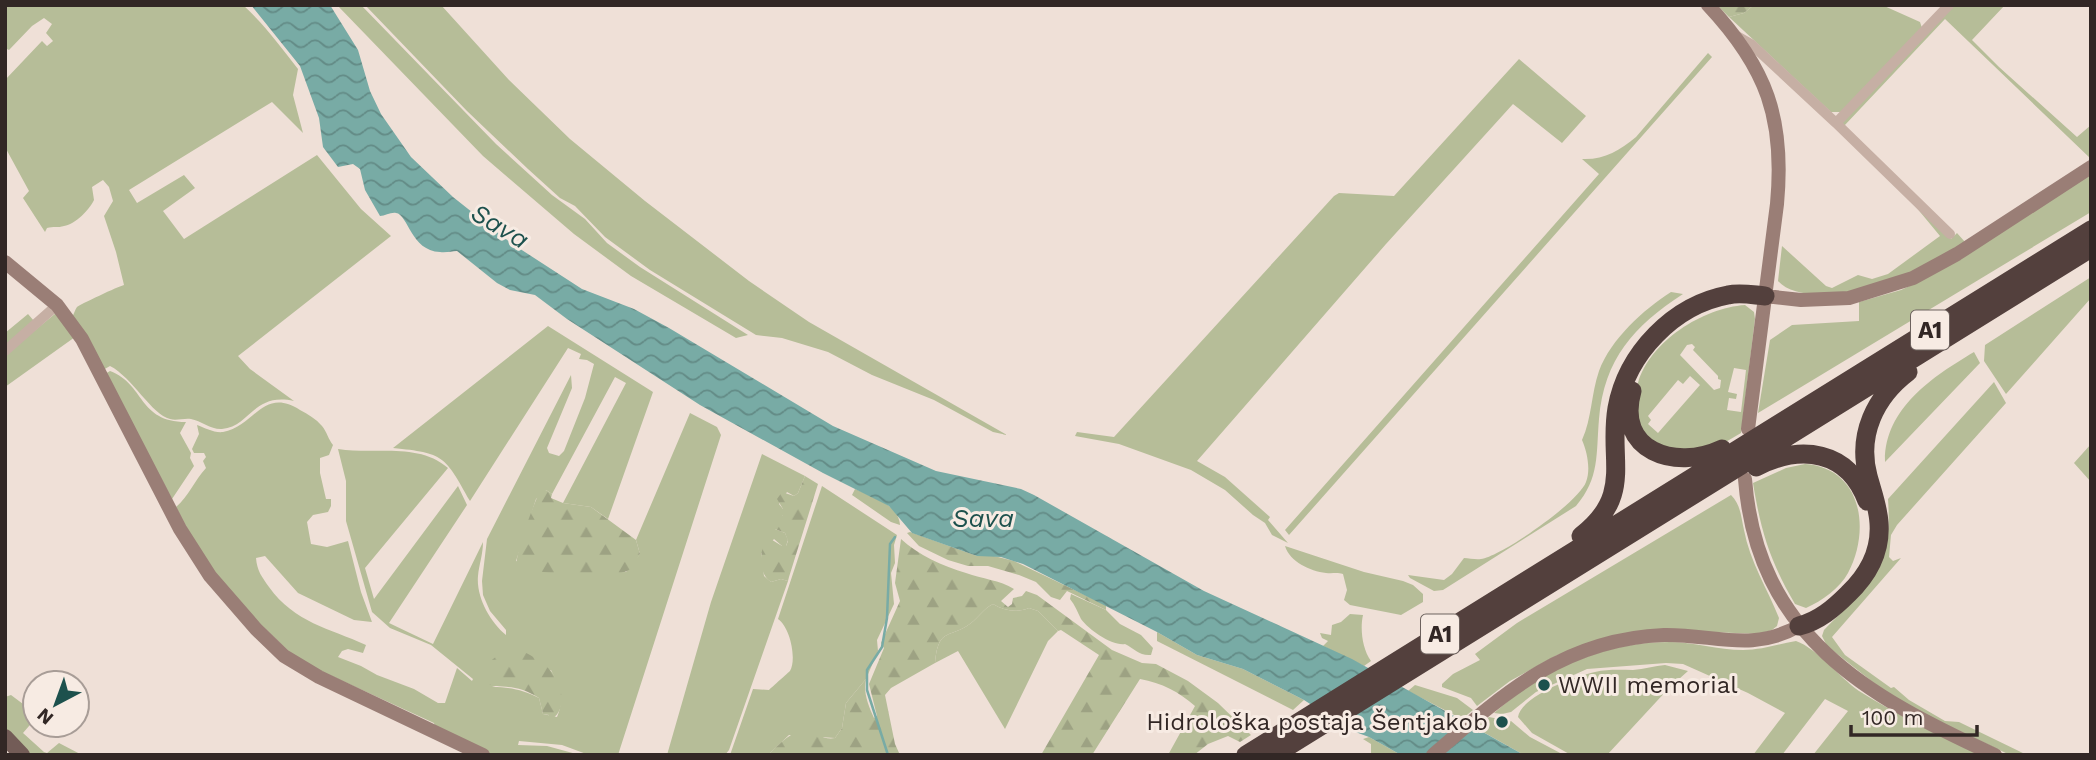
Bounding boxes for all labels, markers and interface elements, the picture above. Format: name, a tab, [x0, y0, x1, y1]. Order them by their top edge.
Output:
water label: Sava	[466, 197, 534, 255]
road number: A1	[1911, 310, 1949, 350]
water label: Sava	[952, 503, 1014, 533]
road number: A1	[1421, 614, 1459, 654]
north arrow	[21, 669, 91, 739]
place label: WWII memorial	[1558, 671, 1738, 699]
marker: WWII memorial	[1536, 677, 1552, 693]
scale bar	[1851, 694, 1977, 738]
text: N	[32, 703, 58, 730]
text: 100 m	[1862, 705, 1924, 730]
place label: Hidrološka postaja Šentjakob	[1146, 708, 1488, 736]
marker: Hidrološka postaja Šentjakob	[1494, 714, 1510, 730]

